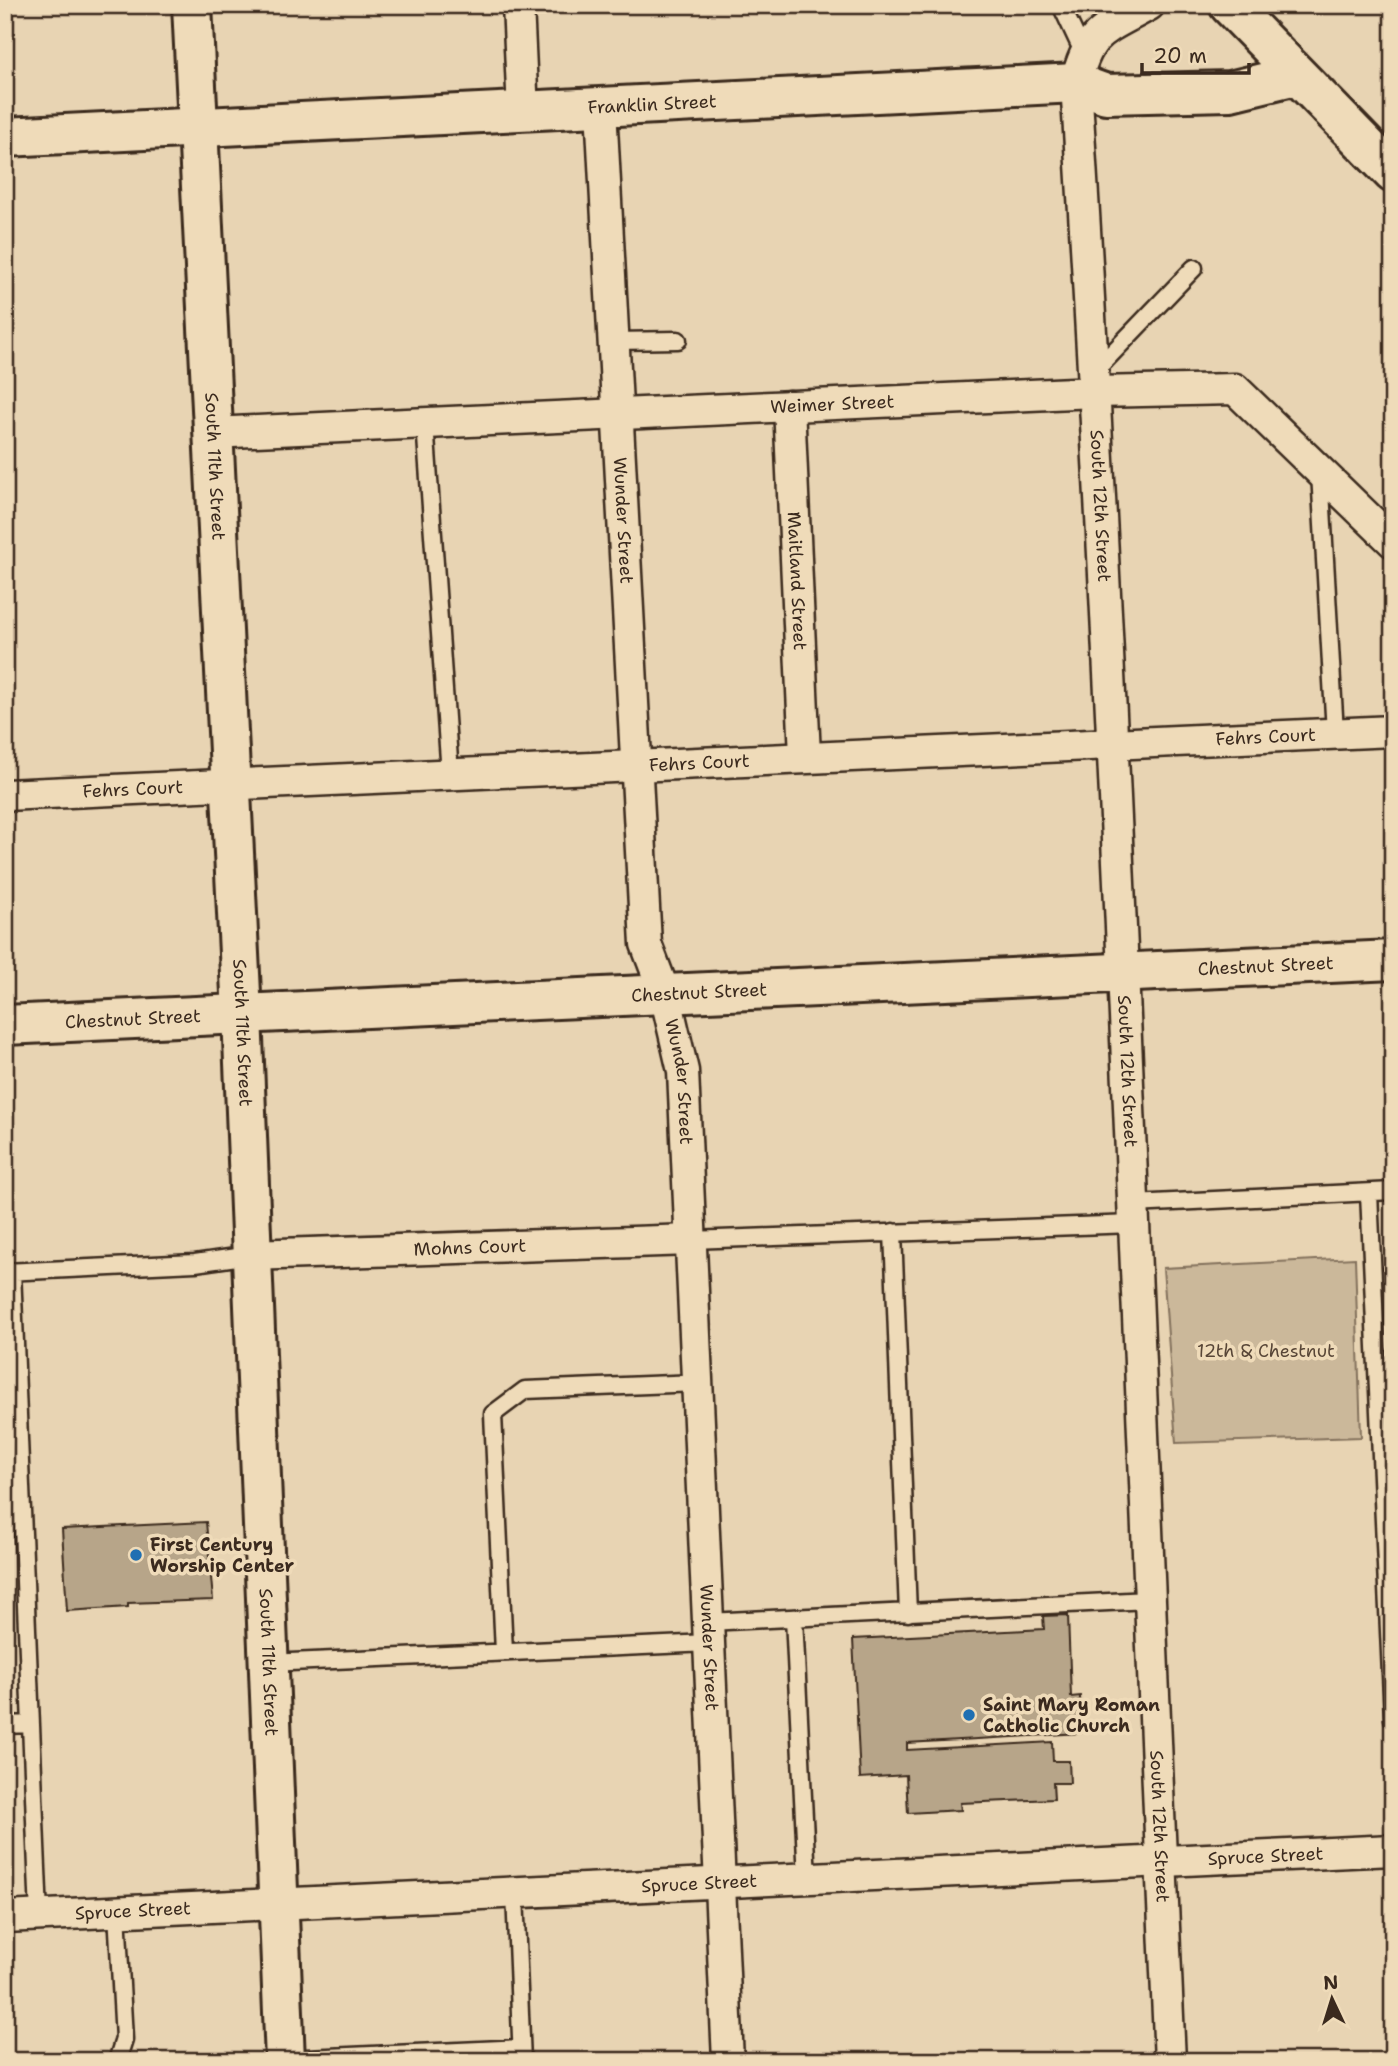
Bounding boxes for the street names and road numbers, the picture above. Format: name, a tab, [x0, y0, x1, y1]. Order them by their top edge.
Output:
street label: Franklin Street	[587, 89, 717, 120]
street label: Weimer Street	[770, 389, 895, 419]
street label: South 11th Street	[199, 392, 231, 541]
street label: South 12th Street	[1084, 429, 1116, 583]
street label: Wunder Street	[608, 456, 639, 584]
street label: Maitland Street	[782, 511, 812, 651]
street label: Fehrs Court	[1215, 723, 1317, 751]
street label: Fehrs Court	[648, 749, 750, 777]
street label: Fehrs Court	[82, 775, 184, 803]
street label: Chestnut Street	[1197, 951, 1334, 981]
street label: South 11th Street	[227, 958, 258, 1107]
street label: Chestnut Street	[631, 977, 768, 1008]
street label: South 12th Street	[1112, 994, 1143, 1148]
street label: Chestnut Street	[64, 1004, 201, 1034]
street label: Wunder Street	[659, 1017, 698, 1145]
street label: Mohns Court	[413, 1234, 527, 1261]
street label: Wunder Street	[694, 1584, 724, 1712]
street label: South 11th Street	[254, 1588, 284, 1737]
street label: South 12th Street	[1144, 1750, 1175, 1903]
street label: Spruce Street	[1207, 1841, 1324, 1871]
street label: Spruce Street	[641, 1869, 758, 1898]
street label: Spruce Street	[74, 1896, 191, 1926]

